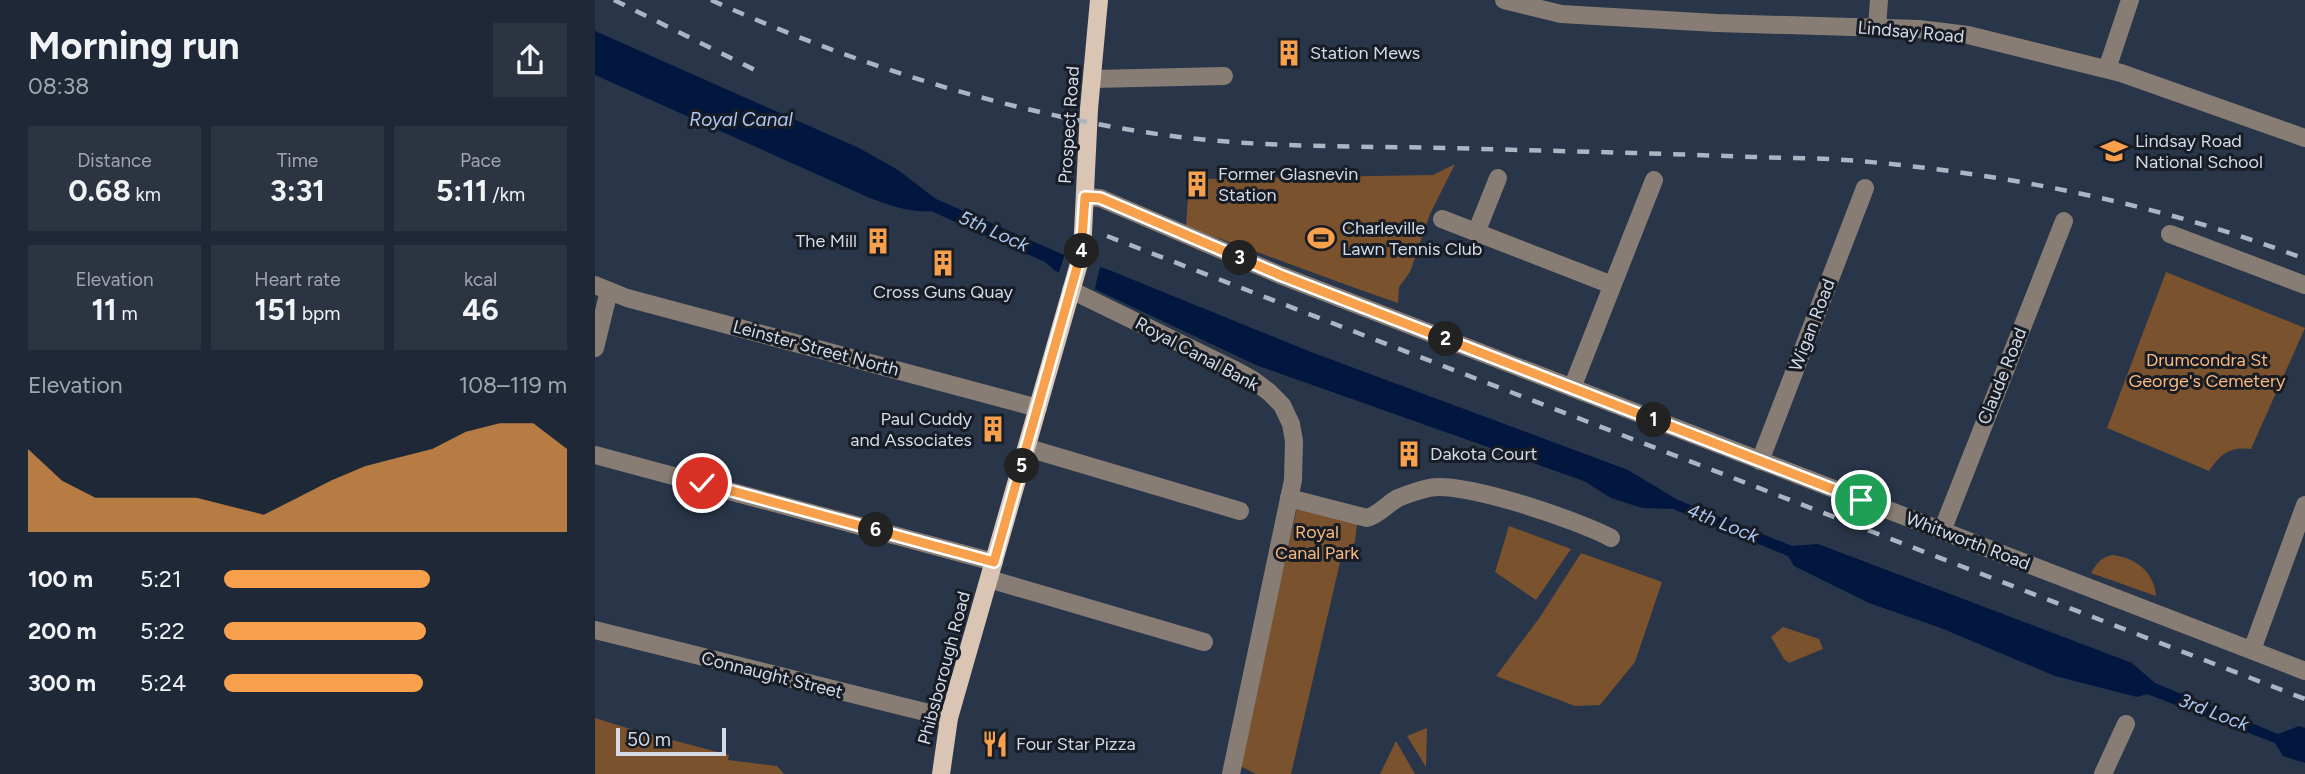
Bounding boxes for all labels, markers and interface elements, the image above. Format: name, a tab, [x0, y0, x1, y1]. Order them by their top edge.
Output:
street label: Lindsay Road	[1857, 16, 1965, 48]
text: Morning run	[28, 23, 240, 69]
button: share	[493, 23, 567, 97]
building icon: Station Mews	[1274, 38, 1304, 68]
place label: Station Mews	[1310, 42, 1420, 64]
street label: Prospect Road	[1054, 65, 1084, 185]
text: 08:38	[28, 72, 89, 100]
water label: Royal Canal	[689, 108, 793, 131]
place label: Lindsay Road National School	[2135, 130, 2263, 173]
school or university icon: Lindsay Road National School	[2099, 136, 2129, 166]
text: Distance	[77, 149, 152, 172]
text: Time	[277, 149, 318, 172]
text: Pace	[460, 149, 501, 172]
place label: Former Glasnevin Station	[1218, 163, 1358, 206]
building icon: Former Glasnevin Station	[1182, 169, 1212, 199]
text: 0.68	[68, 172, 131, 209]
text: 3:31	[270, 172, 325, 209]
text: 5:11	[436, 172, 488, 209]
text: km	[131, 183, 161, 206]
text: /km	[488, 183, 525, 206]
water label: 5th Lock	[956, 205, 1033, 257]
place label: Charleville Lawn Tennis Club	[1342, 217, 1482, 260]
sports icon: Charleville Lawn Tennis Club	[1306, 223, 1336, 253]
building icon: The Mill	[863, 226, 893, 256]
place label: The Mill	[795, 230, 857, 252]
pin: 4	[1065, 233, 1099, 268]
text: 4	[1075, 239, 1088, 262]
pin: 3	[1223, 240, 1257, 276]
text: 3	[1234, 246, 1245, 269]
building icon: Cross Guns Quay	[928, 248, 958, 278]
text: Elevation	[75, 268, 154, 291]
text: Heart rate	[254, 268, 341, 291]
text: kcal	[464, 268, 497, 291]
street label: Wigan Road	[1784, 276, 1840, 374]
place label: Cross Guns Quay	[873, 281, 1013, 303]
text: 11	[91, 291, 117, 328]
text: 151	[255, 291, 297, 328]
text: 46	[462, 291, 499, 328]
text: m	[117, 302, 138, 325]
text: bpm	[297, 302, 340, 325]
street label: Royal Canal Bank	[1131, 312, 1263, 396]
street label: Leinster Street North	[731, 315, 901, 381]
pin: 2	[1429, 322, 1463, 356]
street label: Claude Road	[1973, 324, 2031, 428]
text: 2	[1440, 327, 1451, 350]
park label: Drumcondra St George's Cemetery	[2129, 349, 2286, 392]
text: Elevation	[28, 371, 123, 399]
text: 108–119 m	[459, 371, 567, 399]
pin: 1	[1637, 402, 1671, 438]
place label: Paul Cuddy and Associates	[850, 408, 973, 451]
text: 1	[1649, 408, 1658, 431]
building icon: Paul Cuddy and Associates	[978, 414, 1008, 444]
building icon: Dakota Court	[1394, 439, 1424, 469]
place label: Dakota Court	[1430, 443, 1537, 465]
pin: 5	[1005, 448, 1039, 484]
pin	[672, 453, 732, 513]
text: 5	[1016, 454, 1027, 477]
icon: check	[683, 464, 721, 502]
pin	[1831, 470, 1891, 530]
icon: arrive	[1842, 481, 1880, 519]
water label: 4th Lock	[1684, 498, 1763, 548]
street label: Whitworth Road	[1903, 507, 2033, 575]
pin: 6	[859, 512, 893, 548]
text: 6	[870, 518, 881, 541]
park label: Royal Canal Park	[1275, 521, 1359, 564]
text: 100 m	[28, 565, 93, 593]
text: 5:21	[140, 565, 181, 593]
street label: Phibsborough Road	[913, 589, 975, 747]
text: 200 m	[28, 617, 97, 645]
text: 5:22	[140, 617, 185, 645]
street label: Connaught Street	[699, 647, 845, 703]
text: 300 m	[28, 669, 96, 697]
text: 5:24	[140, 669, 186, 697]
water label: 3rd Lock	[2176, 688, 2253, 736]
scale bar	[616, 725, 726, 757]
text: 50 m	[627, 728, 671, 751]
restaurant icon: Four Star Pizza	[980, 729, 1010, 759]
place label: Four Star Pizza	[1016, 733, 1136, 755]

